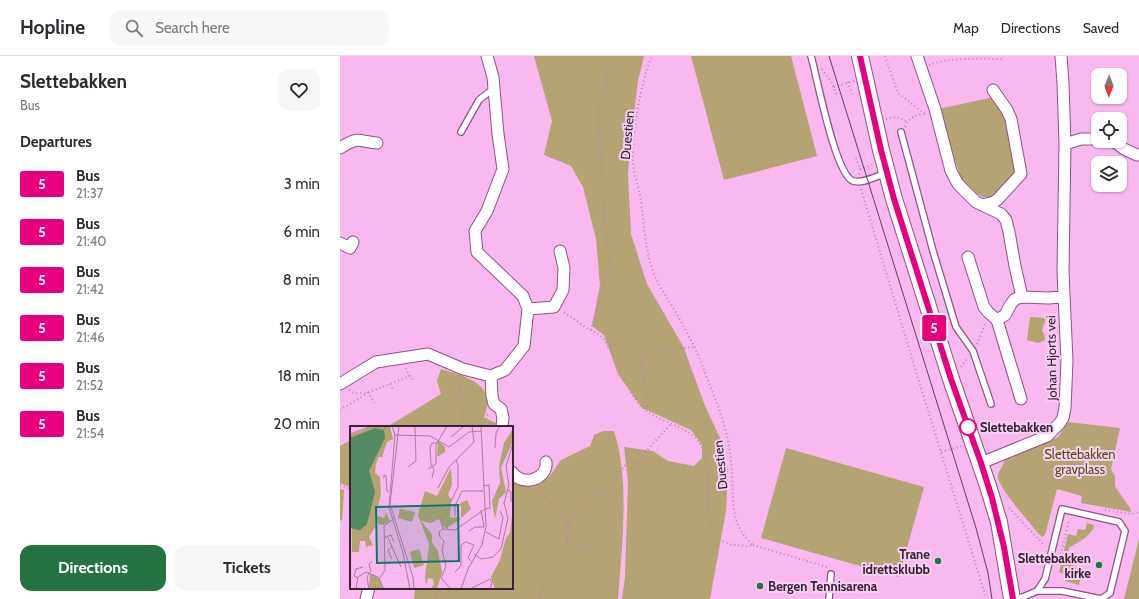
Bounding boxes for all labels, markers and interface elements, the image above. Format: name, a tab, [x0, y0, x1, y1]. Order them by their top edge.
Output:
search box	[109, 10, 389, 46]
text: Hopline	[20, 16, 85, 39]
icon: search	[123, 17, 145, 39]
text: Search here	[155, 19, 230, 37]
text: Map	[953, 19, 979, 37]
text: Directions	[1001, 19, 1061, 37]
text: Saved	[1083, 19, 1119, 37]
north arrow	[1091, 68, 1127, 104]
map controls	[1091, 68, 1127, 192]
button: heart	[278, 69, 320, 111]
text: Slettebakken	[20, 70, 127, 93]
text: Bus	[20, 97, 40, 113]
street label: Duestien	[617, 110, 637, 160]
button: locate	[1091, 112, 1127, 148]
text: Departures	[20, 133, 92, 151]
button: layers	[1091, 156, 1127, 192]
text: Bus	[76, 167, 100, 185]
text: 5	[38, 175, 46, 193]
text: 3 min	[284, 175, 320, 193]
text: 21:37	[76, 185, 103, 201]
text: Bus	[76, 215, 100, 233]
text: 5	[38, 223, 46, 241]
text: 6 min	[283, 223, 320, 241]
text: 21:40	[76, 233, 106, 249]
text: Bus	[76, 263, 100, 281]
text: 5	[38, 271, 46, 289]
text: 8 min	[283, 271, 320, 289]
text: 21:42	[76, 281, 104, 297]
text: Bus	[76, 311, 100, 329]
line badge: 5	[921, 315, 947, 341]
street label: Johan Hjorts vei	[1042, 315, 1061, 402]
text: 5	[38, 319, 46, 337]
text: 12 min	[279, 319, 320, 337]
text: 5	[930, 319, 938, 337]
text: 21:46	[76, 329, 105, 345]
text: Bus	[76, 359, 100, 377]
text: 5	[38, 367, 46, 385]
text: 18 min	[278, 367, 320, 385]
text: 21:52	[76, 377, 104, 393]
text: Bus	[76, 407, 100, 425]
text: 5	[38, 415, 46, 433]
text: 20 min	[274, 415, 320, 433]
marker: Slettebakken	[959, 418, 977, 436]
place label: Slettebakken	[980, 419, 1053, 435]
text: 21:54	[76, 425, 104, 441]
inset map	[350, 426, 513, 589]
street label: Duestien	[709, 440, 731, 490]
park label: Slettebakken gravplass	[1044, 446, 1116, 477]
button: Directions	[20, 545, 166, 591]
button: Tickets	[174, 545, 320, 591]
place label: Trane idrettsklubb	[862, 546, 931, 577]
place label: Slettebakken kirke	[1018, 550, 1091, 581]
marker: Trane idrettsklubb	[933, 556, 943, 566]
marker: Slettebakken kirke	[1094, 560, 1104, 570]
place label: Bergen Tennisarena	[768, 578, 878, 594]
marker: Bergen Tennisarena	[755, 581, 765, 591]

